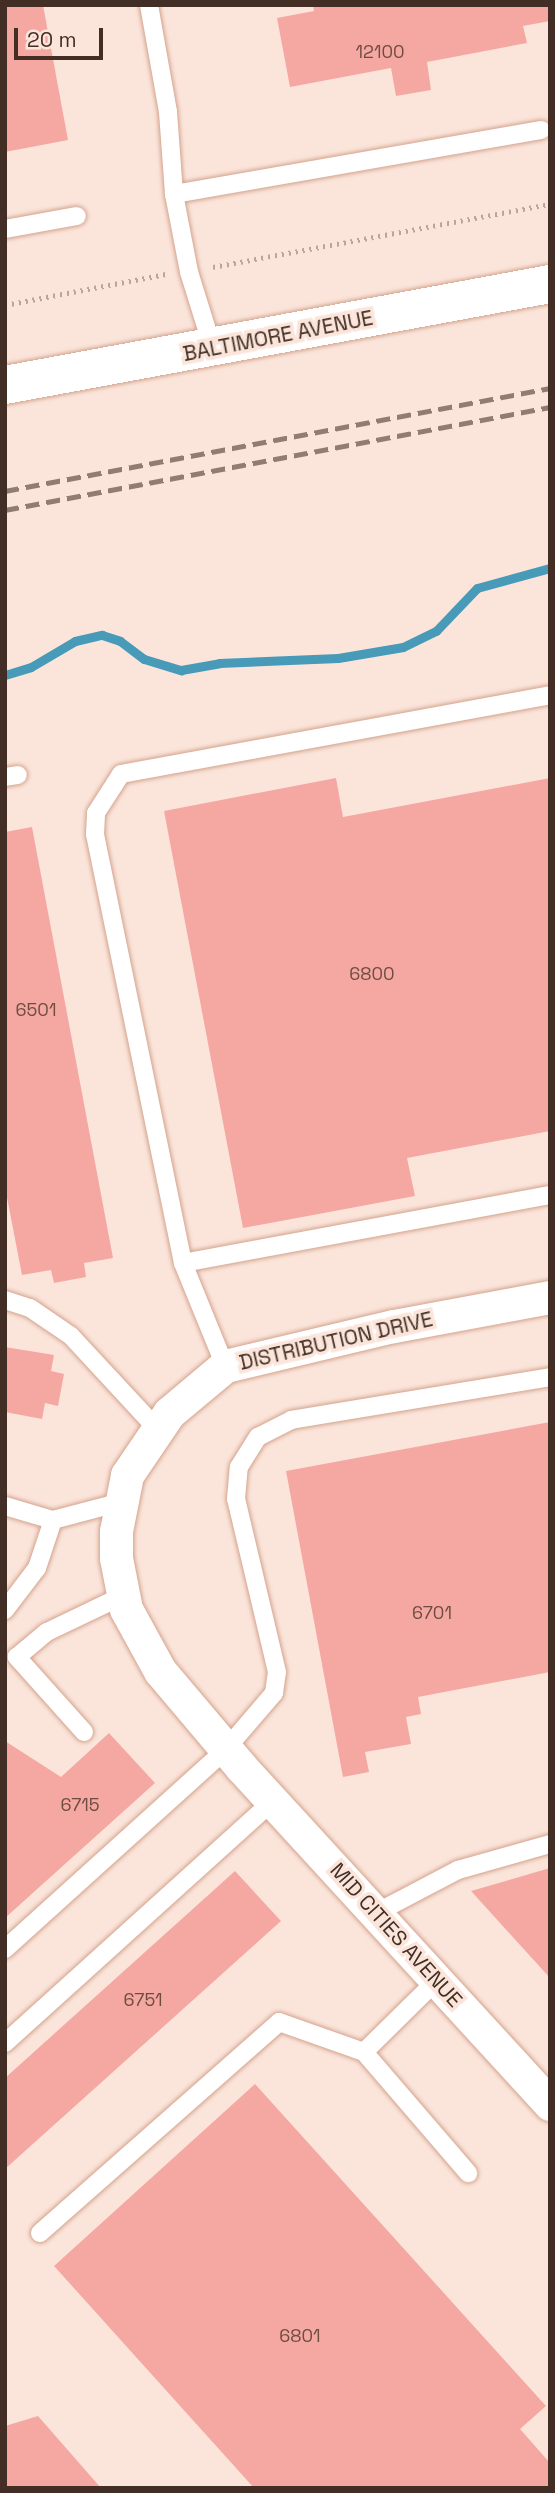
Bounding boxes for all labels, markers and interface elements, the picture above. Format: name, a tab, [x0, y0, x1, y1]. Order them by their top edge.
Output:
scale bar	[18, 14, 107, 58]
text: 20 m	[27, 26, 77, 53]
house number: 12100	[356, 41, 404, 63]
street label: BALTIMORE AVENUE	[181, 305, 375, 367]
house number: 6800	[349, 963, 395, 985]
house number: 6501	[16, 999, 56, 1021]
street label: DISTRIBUTION DRIVE	[237, 1306, 435, 1376]
house number: 6701	[412, 1602, 452, 1624]
house number: 6715	[60, 1794, 100, 1816]
street label: MID CITIES AVENUE	[325, 1858, 467, 2012]
house number: 6751	[124, 1989, 162, 2011]
house number: 6801	[279, 2325, 321, 2347]

